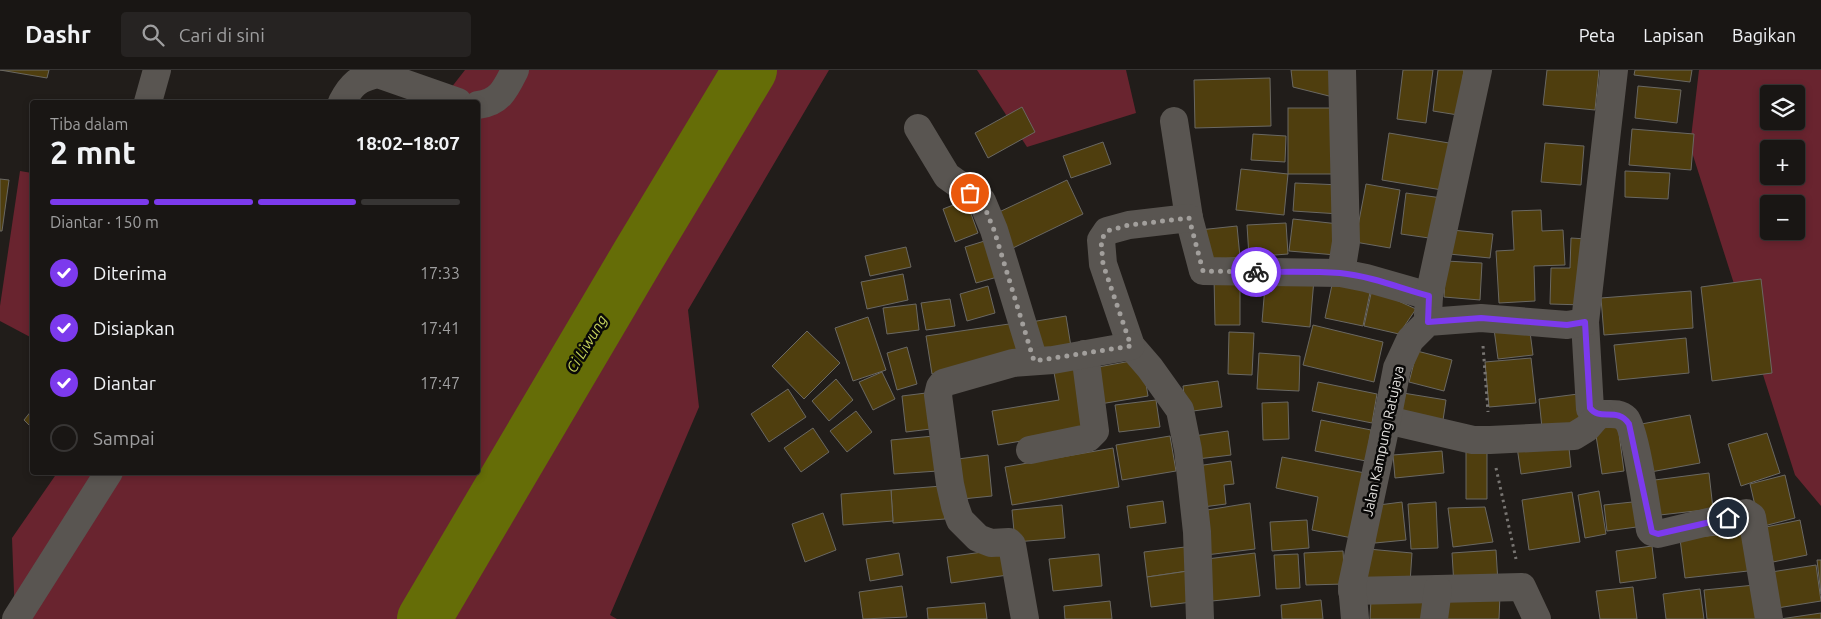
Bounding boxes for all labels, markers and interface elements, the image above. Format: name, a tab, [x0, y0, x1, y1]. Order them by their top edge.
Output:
search box	[121, 12, 471, 57]
text: Dashr	[25, 21, 91, 48]
icon: search	[139, 21, 167, 49]
text: Cari di sini	[179, 24, 265, 46]
text: Peta	[1579, 25, 1615, 45]
text: Lapisan	[1643, 25, 1704, 45]
text: Bagikan	[1732, 25, 1796, 45]
map controls	[1760, 85, 1805, 240]
button: layers	[1760, 85, 1805, 130]
text: Tiba dalam	[50, 115, 128, 133]
text: 18:02–18:07	[355, 132, 460, 154]
text: 2 mnt	[50, 134, 136, 170]
button: +	[1760, 140, 1805, 185]
pin	[949, 172, 991, 214]
icon: bag	[956, 179, 984, 207]
button: −	[1760, 195, 1805, 240]
text: Diantar · 150 m	[50, 213, 159, 231]
courier	[1231, 247, 1281, 297]
icon: bike	[1242, 258, 1270, 286]
icon: check	[50, 259, 78, 287]
text: Diterima	[93, 262, 167, 284]
text: 17:33	[420, 264, 460, 282]
water label: Ci Liwung	[563, 312, 610, 376]
icon: check	[50, 314, 78, 342]
text: Disiapkan	[93, 317, 175, 339]
text: 17:41	[420, 319, 460, 337]
street label: Jalan Kampung Ratujaya	[1359, 364, 1407, 518]
icon: check	[50, 369, 78, 397]
text: Diantar	[93, 372, 156, 394]
text: 17:47	[420, 374, 460, 392]
text: Sampai	[93, 427, 155, 449]
pin	[1707, 497, 1749, 539]
icon: home	[1714, 504, 1742, 532]

